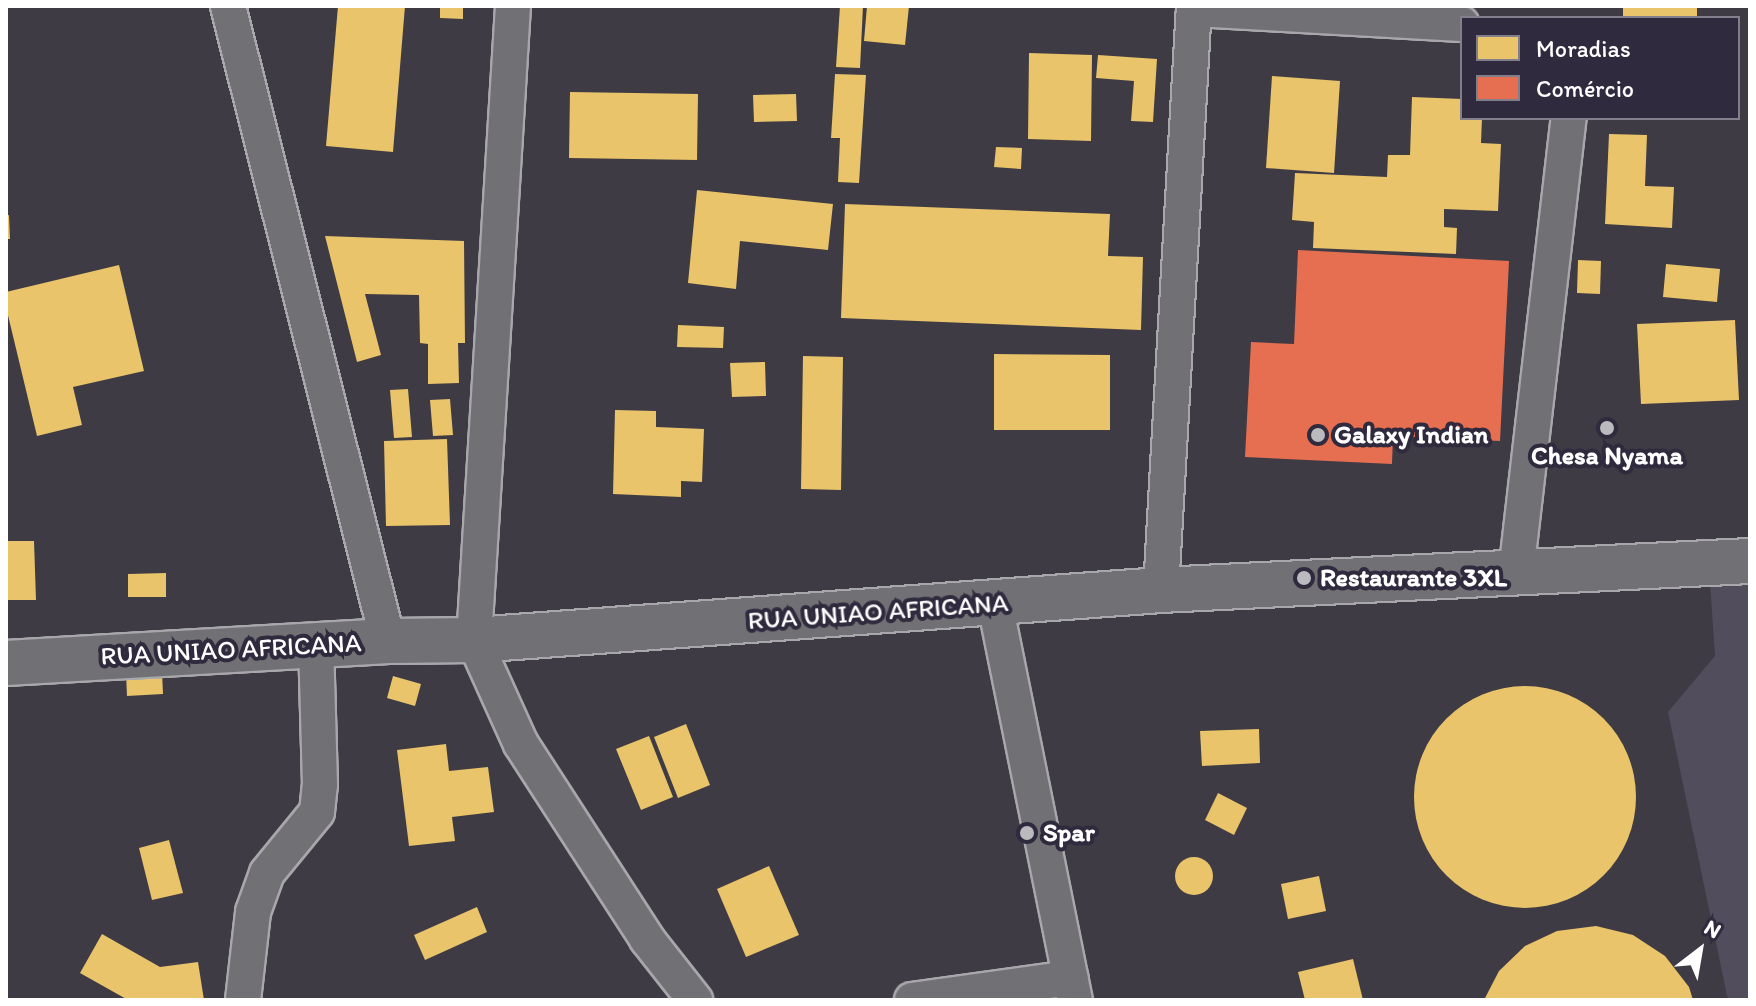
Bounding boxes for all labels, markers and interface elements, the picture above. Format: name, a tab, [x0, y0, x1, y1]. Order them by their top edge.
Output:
legend	[1460, 16, 1740, 120]
text: Moradias	[1536, 34, 1631, 63]
text: Comércio	[1536, 74, 1634, 103]
place label: Galaxy Indian	[1334, 419, 1489, 451]
marker: Chesa Nyama	[1598, 419, 1616, 437]
marker: Galaxy Indian	[1309, 426, 1327, 444]
place label: Chesa Nyama	[1532, 440, 1682, 472]
place label: Restaurante 3XL	[1320, 562, 1507, 594]
marker: Restaurante 3XL	[1295, 569, 1313, 587]
street label: RUA UNIAO AFRICANA	[748, 587, 1008, 637]
street label: RUA UNIAO AFRICANA	[101, 628, 361, 672]
place label: Spar	[1043, 817, 1095, 849]
marker: Spar	[1018, 824, 1036, 842]
north arrow	[1660, 910, 1740, 990]
text: N	[1699, 914, 1726, 944]

